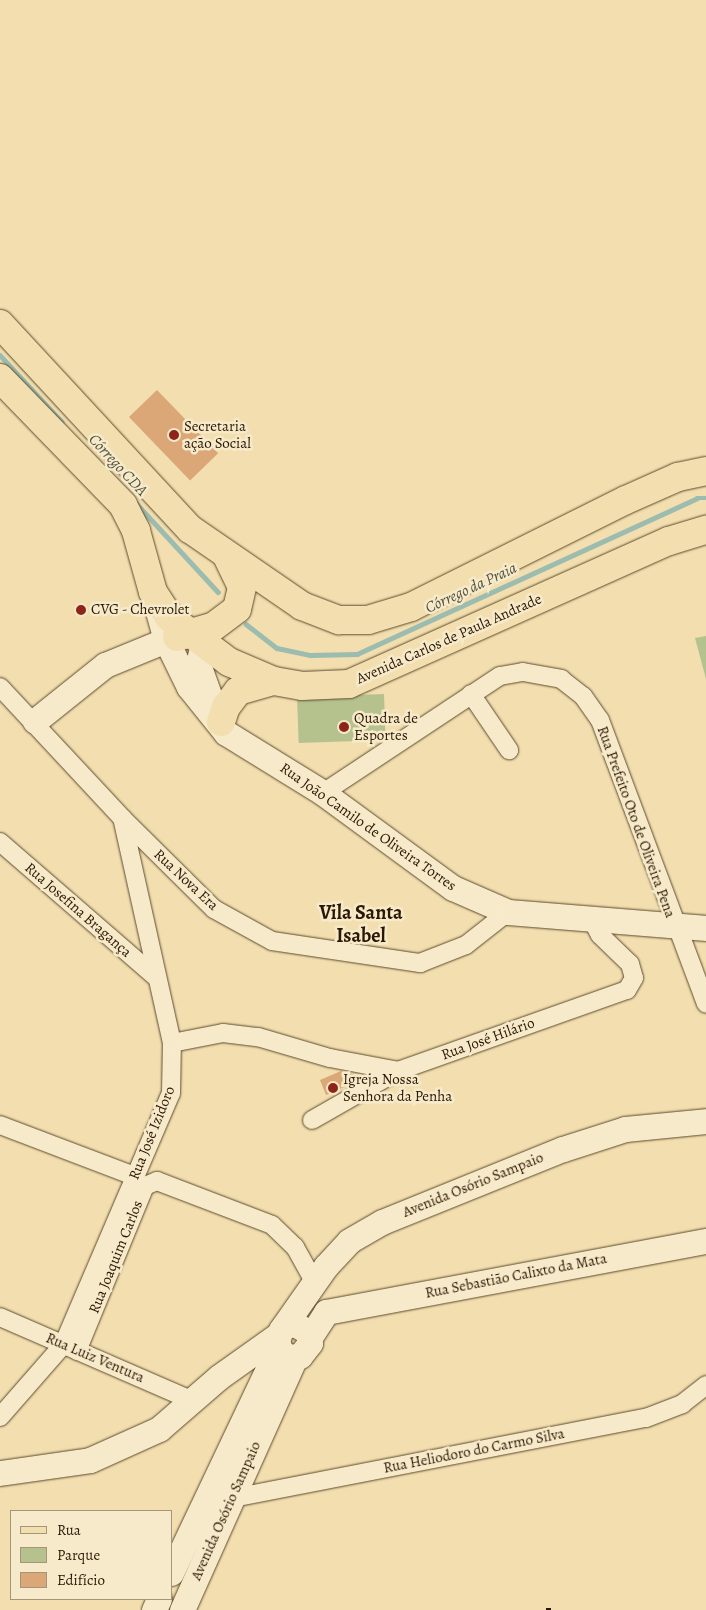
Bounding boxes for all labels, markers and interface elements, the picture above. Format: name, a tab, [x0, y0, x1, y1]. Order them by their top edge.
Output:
place label: Secretaria ação Social	[184, 417, 251, 452]
marker: Secretaria ação Social	[168, 429, 180, 441]
water label: Córrego CDA	[84, 430, 152, 500]
water label: Córrego da Praia	[422, 558, 520, 618]
street label: Avenida Carlos de Paula Andrade	[354, 590, 544, 688]
place label: CVG - Chevrolet	[91, 601, 190, 619]
marker: CVG - Chevrolet	[75, 604, 87, 616]
place label: Quadra de Esportes	[354, 709, 418, 744]
marker: Quadra de Esportes	[338, 721, 350, 733]
street label: Rua Prefeito Oto de Oliveira Pena	[593, 724, 679, 920]
street label: Rua João Camilo de Oliveira Torres	[276, 759, 460, 895]
street label: Rua Nova Era	[150, 845, 222, 915]
street label: Rua Josefina Bragança	[21, 859, 135, 961]
district label: Vila Santa Isabel	[319, 901, 403, 948]
street label: Rua José Hilário	[439, 1014, 537, 1064]
place label: Igreja Nossa Senhora da Penha	[343, 1070, 452, 1105]
marker: Igreja Nossa Senhora da Penha	[327, 1082, 339, 1094]
street label: Rua José Izidoro	[125, 1084, 179, 1182]
street label: Avenida Osório Sampaio	[400, 1149, 546, 1221]
street label: Rua Joaquim Carlos	[85, 1198, 147, 1316]
street label: Rua Sebastião Calixto da Mata	[424, 1250, 608, 1302]
street label: Rua Luiz Ventura	[43, 1329, 147, 1387]
street label: Rua Heliodoro do Carmo Silva	[382, 1425, 566, 1477]
street label: Avenida Osório Sampaio	[187, 1439, 265, 1583]
legend	[10, 1510, 172, 1600]
text: Rua	[57, 1520, 81, 1540]
text: Parque	[57, 1545, 100, 1565]
text: Edifício	[57, 1570, 105, 1590]

